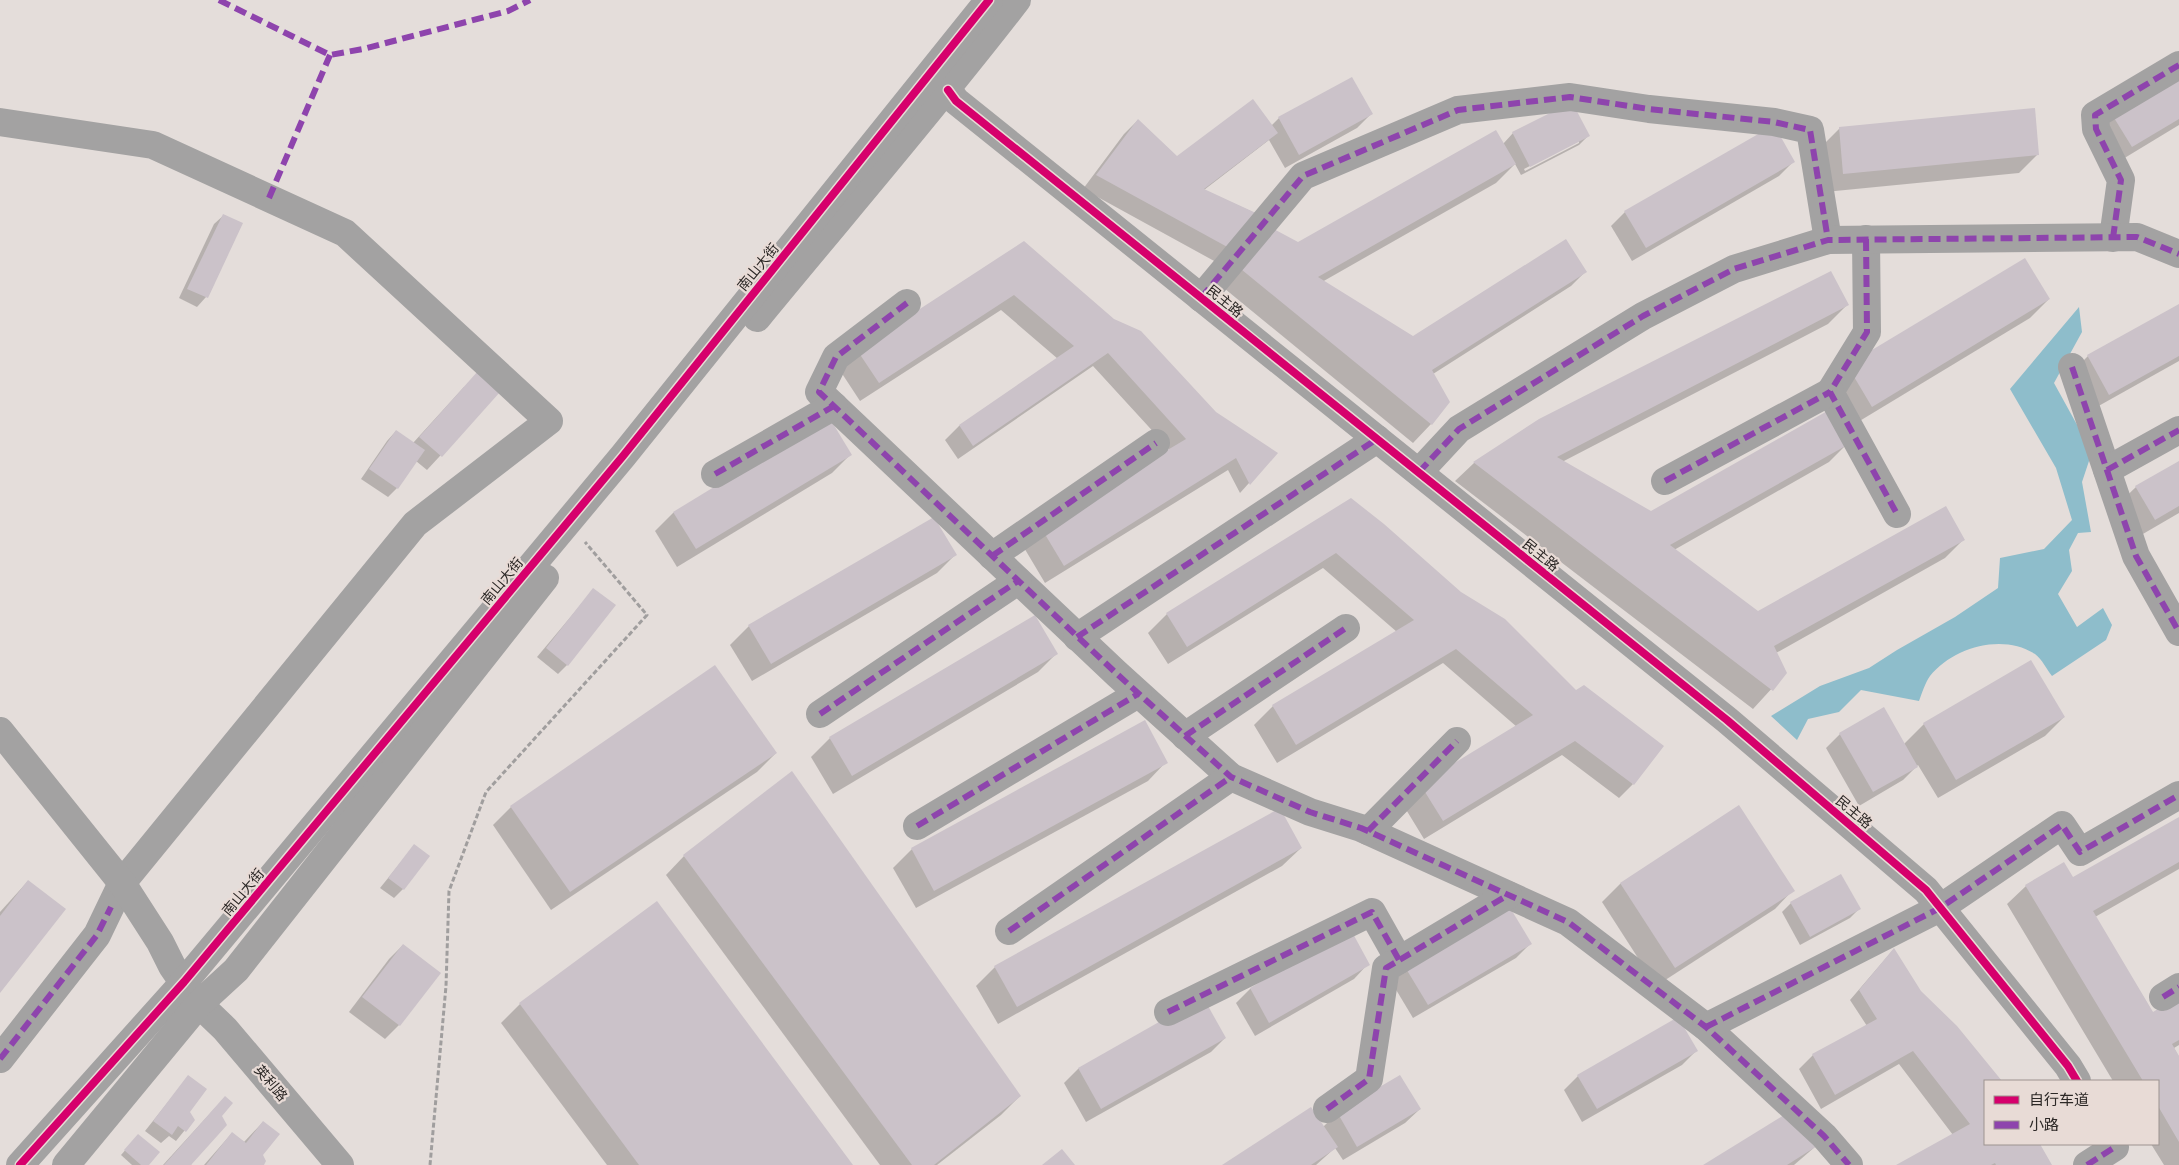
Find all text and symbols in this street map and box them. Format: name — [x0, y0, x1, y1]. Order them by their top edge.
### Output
street label: 南山大街 — [733, 240, 783, 294]
street label: 民主路 — [1203, 281, 1247, 321]
street label: 民主路 — [1519, 535, 1563, 575]
street label: 南山大街 — [477, 554, 527, 608]
street label: 民主路 — [1832, 792, 1876, 832]
street label: 南山大街 — [218, 865, 268, 919]
street label: 英利路 — [251, 1061, 291, 1105]
legend — [1984, 1080, 2159, 1145]
text: 自行车道 — [2029, 1090, 2089, 1110]
text: 小路 — [2029, 1115, 2059, 1135]

